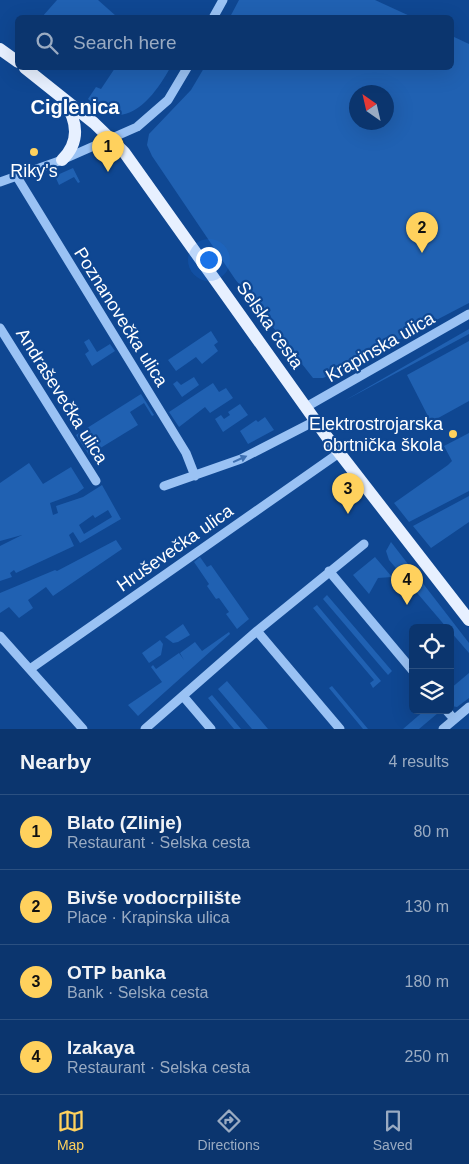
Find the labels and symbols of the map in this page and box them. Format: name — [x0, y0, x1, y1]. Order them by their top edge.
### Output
north arrow — [349, 85, 394, 130]
district label: Ciglenica — [31, 96, 120, 118]
pin: 1 — [92, 131, 124, 172]
marker: Riky's — [28, 146, 40, 158]
place label: Riky's — [10, 161, 58, 181]
pin: 2 — [406, 212, 438, 253]
street label: Poznanovečka ulica — [70, 244, 172, 391]
your location — [196, 247, 222, 273]
street label: Selska cesta — [233, 277, 308, 373]
street label: Krapinska ulica — [322, 307, 439, 386]
street label: Andraševečka ulica — [12, 325, 112, 468]
place label: Elektrostrojarska obrtnička škola — [309, 414, 444, 455]
marker: Elektrostrojarska obrtnička škola — [447, 428, 459, 440]
one-way arrow — [233, 454, 247, 462]
pin: 3 — [332, 473, 364, 514]
street label: Hruševečka ulica — [113, 500, 238, 595]
pin: 4 — [391, 564, 423, 605]

